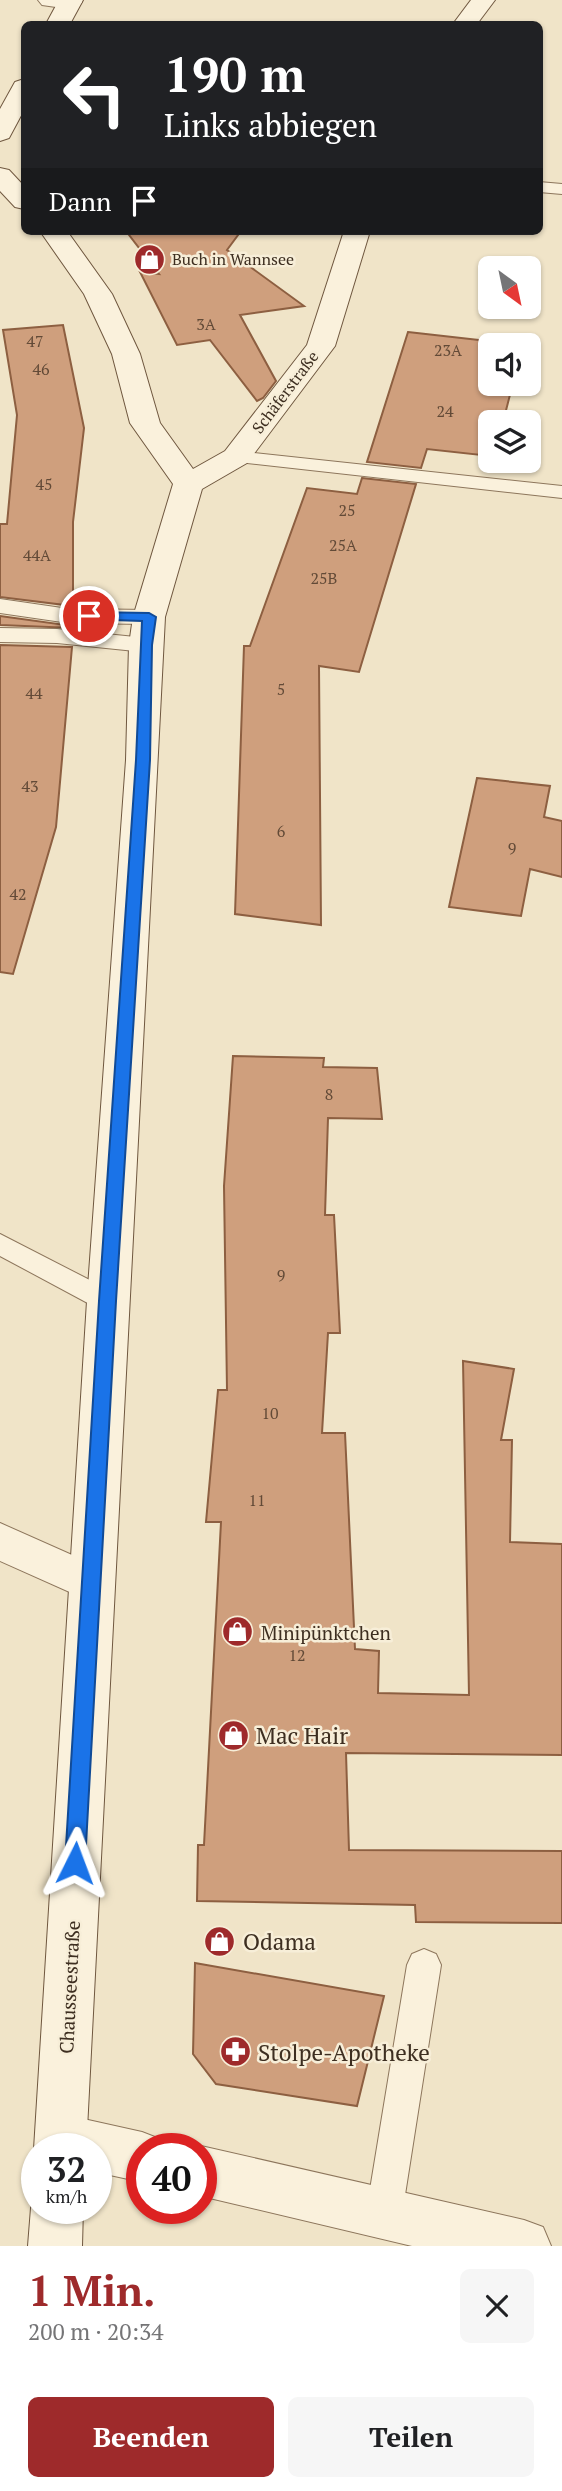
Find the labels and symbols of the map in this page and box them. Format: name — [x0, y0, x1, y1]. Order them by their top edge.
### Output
shop icon: Buch in Wannsee — [132, 242, 166, 276]
place label: Buch in Wannsee — [172, 248, 294, 270]
north arrow — [478, 256, 541, 318]
house number: 3A — [196, 313, 216, 335]
house number: 47 — [26, 330, 44, 352]
house number: 23A — [434, 339, 462, 361]
street label: Schäferstraße — [247, 346, 323, 438]
house number: 46 — [32, 358, 50, 380]
house number: 24 — [436, 400, 454, 422]
house number: 45 — [35, 473, 53, 495]
house number: 25 — [338, 499, 356, 521]
house number: 25A — [329, 534, 357, 556]
house number: 44A — [23, 544, 51, 566]
house number: 25B — [311, 567, 337, 589]
pin — [59, 586, 119, 646]
house number: 5 — [277, 678, 285, 700]
house number: 44 — [25, 682, 43, 704]
house number: 43 — [21, 775, 39, 797]
house number: 6 — [277, 820, 286, 842]
house number: 9 — [508, 837, 516, 859]
house number: 42 — [9, 883, 27, 905]
house number: 8 — [325, 1083, 333, 1105]
house number: 9 — [277, 1264, 285, 1286]
house number: 10 — [261, 1402, 279, 1424]
house number: 11 — [248, 1489, 266, 1511]
shop icon: Minipünktchen — [221, 1615, 255, 1649]
place label: Minipünktchen — [261, 1620, 391, 1645]
house number: 12 — [288, 1644, 306, 1666]
shop icon: Mac Hair — [216, 1718, 250, 1752]
place label: Mac Hair — [256, 1720, 348, 1751]
position arrow — [38, 1826, 112, 1900]
street label: Chausseestraße — [53, 1920, 85, 2054]
shop icon: Odama — [203, 1924, 237, 1958]
place label: Odama — [243, 1926, 316, 1957]
pharmacy icon: Stolpe-Apotheke — [218, 2035, 252, 2069]
place label: Stolpe-Apotheke — [258, 2037, 430, 2068]
speed limit sign: 40 — [126, 2133, 217, 2224]

